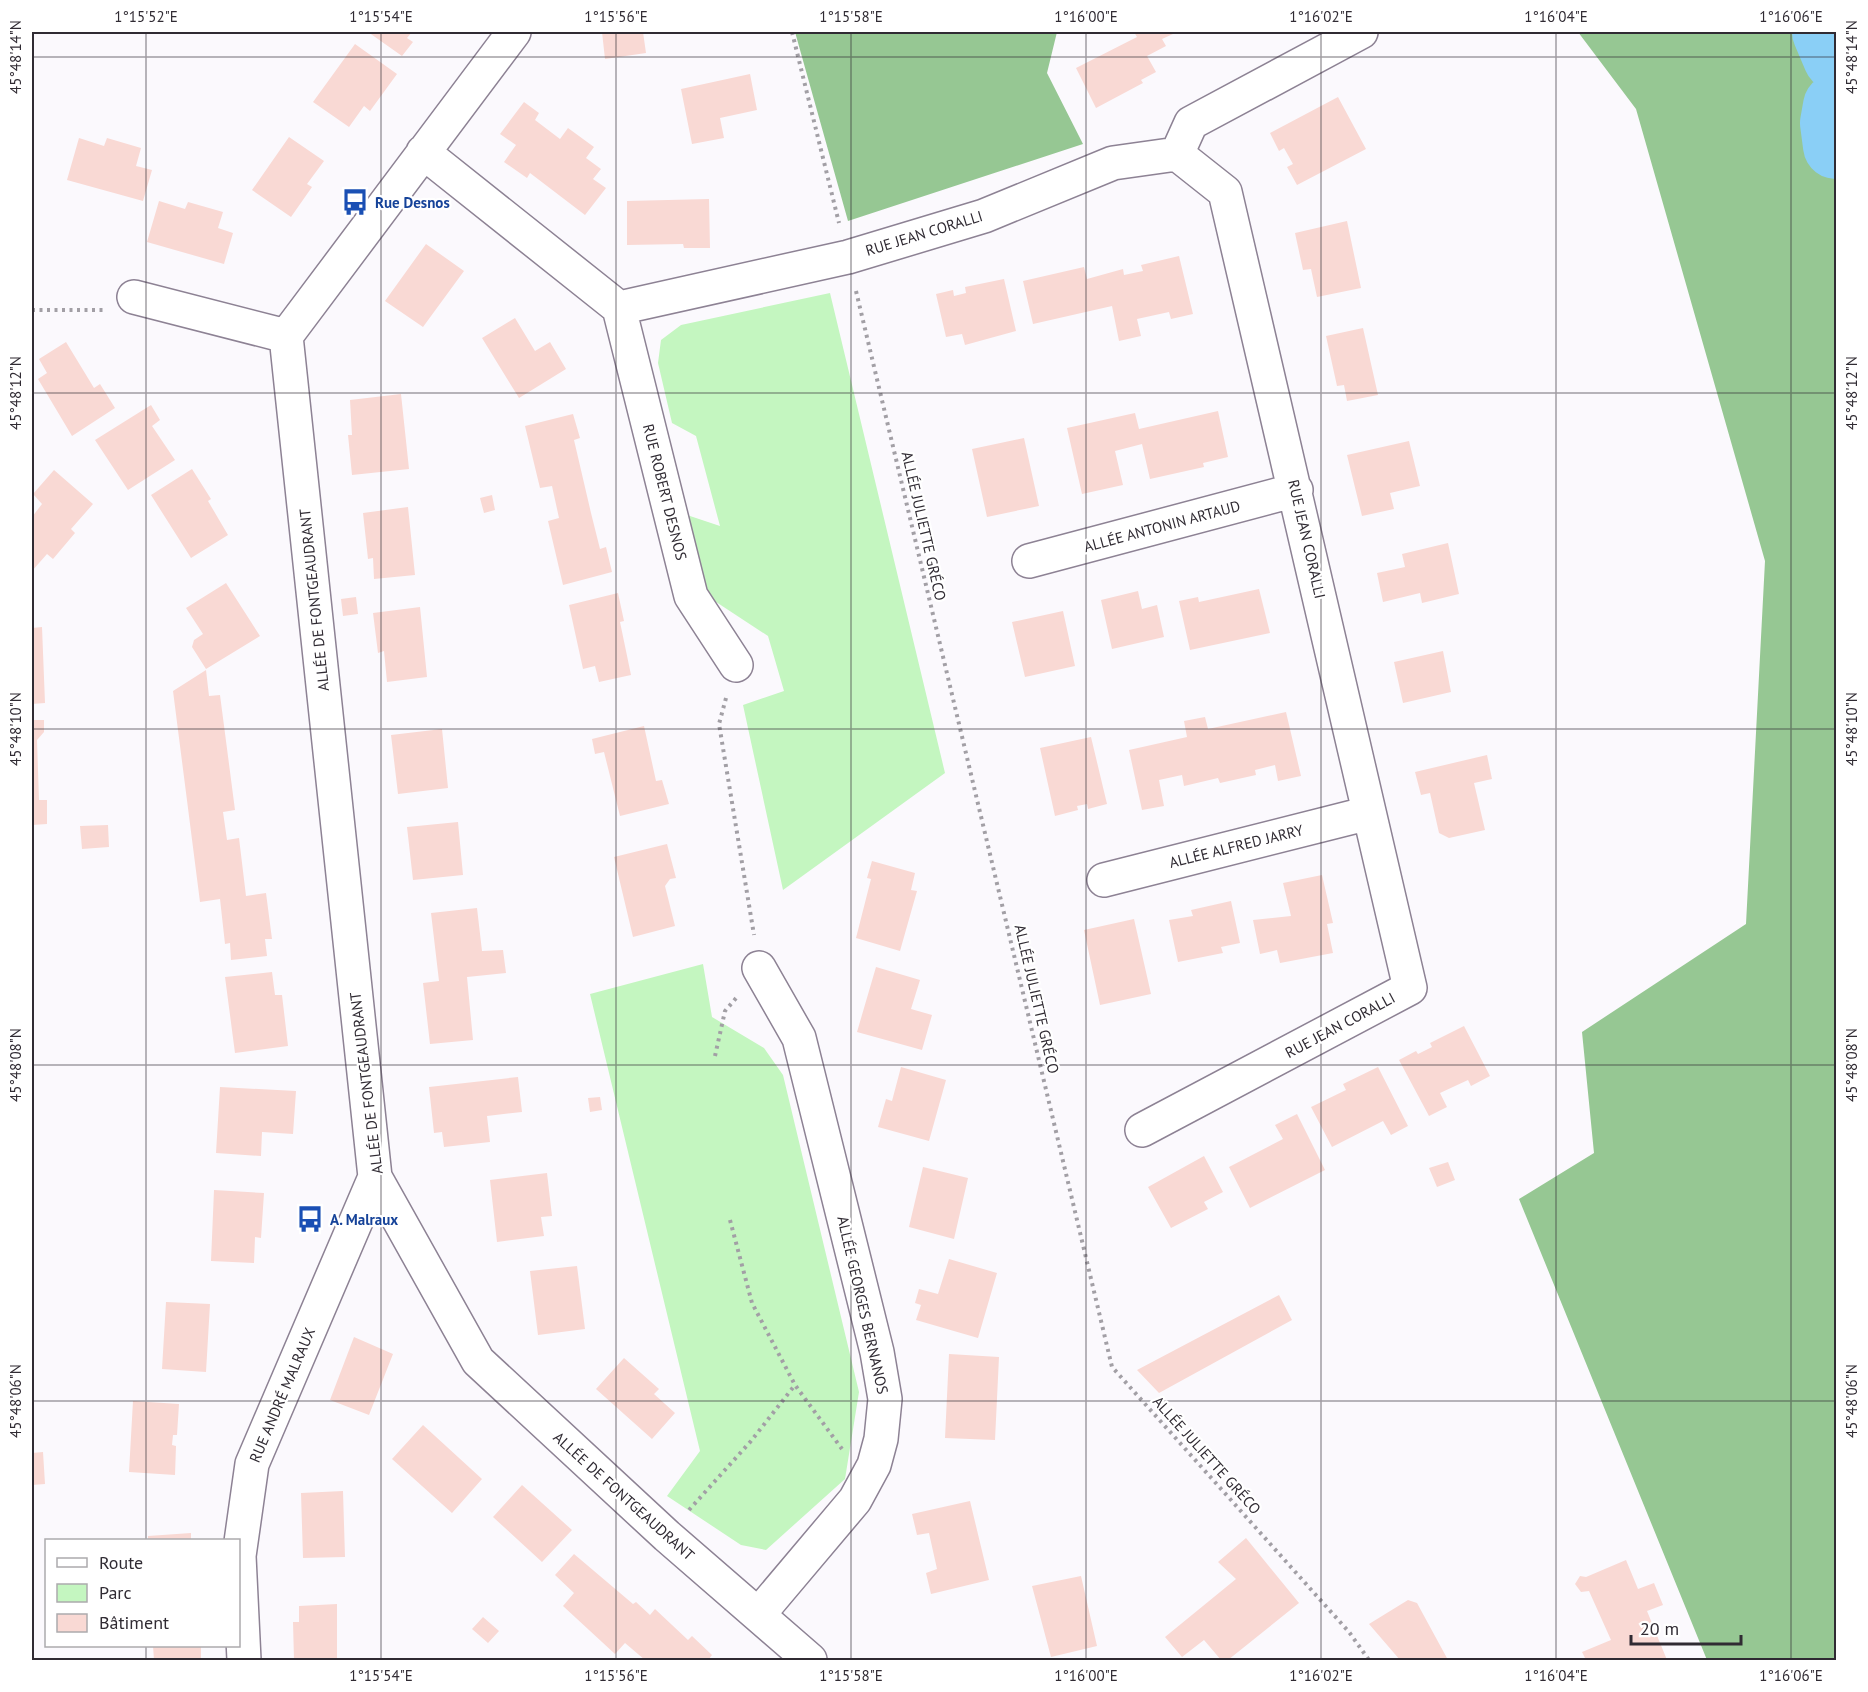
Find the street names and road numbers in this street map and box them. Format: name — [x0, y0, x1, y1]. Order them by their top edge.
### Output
street label: RUE JEAN CORALLI — [863, 206, 985, 260]
street label: RUE ROBERT DESNOS — [639, 422, 691, 562]
street label: ALLÉE JULIETTE GRÉCO — [898, 450, 950, 602]
street label: RUE JEAN CORALLI — [1284, 478, 1330, 600]
street label: ALLÉE ANTONIN ARTAUD — [1082, 496, 1242, 556]
street label: ALLÉE DE FONTGEAUDRANT — [295, 507, 333, 692]
street label: ALLÉE ALFRED JARRY — [1167, 820, 1306, 872]
street label: ALLÉE JULIETTE GRÉCO — [1011, 923, 1063, 1075]
street label: RUE JEAN CORALLI — [1282, 988, 1398, 1062]
street label: ALLÉE DE FONTGEAUDRANT — [345, 990, 387, 1175]
street label: ALLÉE GEORGES BERNANOS — [833, 1214, 893, 1396]
street label: RUE ANDRÉ MALRAUX — [245, 1325, 319, 1465]
street label: ALLÉE JULIETTE GRÉCO — [1149, 1392, 1265, 1518]
street label: ALLÉE DE FONTGEAUDRANT — [550, 1428, 699, 1565]

